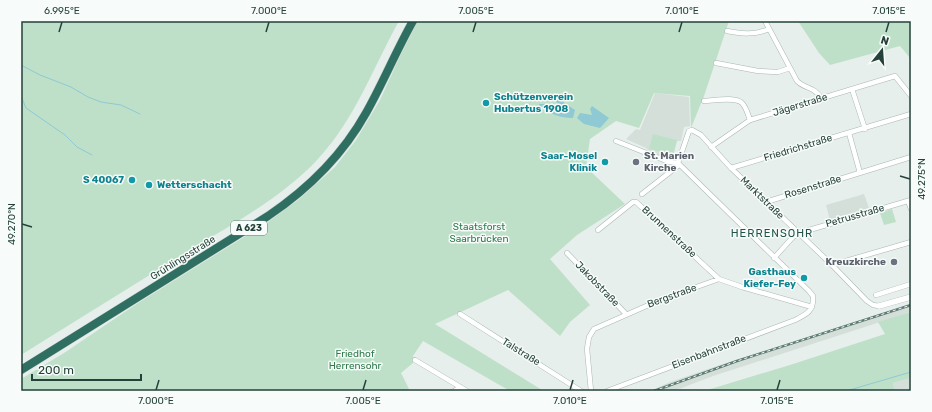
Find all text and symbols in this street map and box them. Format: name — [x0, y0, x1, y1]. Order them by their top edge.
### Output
text: 6.995°E — [44, 5, 80, 17]
text: 7.000°E — [251, 5, 287, 17]
text: 7.005°E — [458, 5, 494, 17]
text: 7.010°E — [665, 5, 699, 17]
text: 7.015°E — [872, 5, 906, 17]
north arrow — [862, 30, 902, 70]
text: N — [879, 34, 891, 48]
place label: Schützenverein Hubertus 1908 — [494, 91, 573, 115]
street label: Jägerstraße — [771, 91, 829, 119]
marker: Schützenverein Hubertus 1908 — [481, 98, 491, 108]
street label: Friedrichstraße — [762, 132, 834, 164]
place label: Saar-Mosel Klinik — [541, 150, 597, 174]
place label: St. Marien Kirche — [644, 150, 694, 174]
marker: Saar-Mosel Klinik — [600, 157, 610, 167]
marker: St. Marien Kirche — [631, 157, 641, 167]
text: 49.275°N — [916, 158, 928, 200]
street label: Rosenstraße — [783, 173, 843, 201]
place label: S 40067 — [83, 174, 124, 186]
street label: Marktstraße — [738, 174, 787, 222]
marker: S 40067 — [127, 175, 137, 185]
place label: Wetterschacht — [157, 179, 232, 191]
marker: Wetterschacht — [144, 180, 154, 190]
street label: Petrusstraße — [824, 202, 886, 230]
text: 49.270°N — [6, 203, 18, 245]
street label: Brunnenstraße — [639, 204, 699, 261]
road number: A 623 — [231, 221, 267, 235]
park label: Staatsforst Saarbrücken — [450, 221, 508, 245]
district label: HERRENSOHR — [731, 227, 813, 240]
street label: Grühlingsstraße — [148, 233, 218, 283]
place label: Kreuzkirche — [825, 256, 886, 268]
marker: Kreuzkirche — [889, 257, 899, 267]
street label: Jakobstraße — [572, 259, 622, 309]
place label: Gasthaus Kiefer-Fey — [743, 266, 796, 290]
marker: Gasthaus Kiefer-Fey — [799, 273, 809, 283]
street label: Bergstraße — [646, 281, 699, 310]
street label: Eisenbahnstraße — [670, 332, 748, 372]
street label: Talstraße — [500, 336, 543, 369]
park label: Friedhof Herrensohr — [329, 348, 382, 372]
scale bar — [32, 356, 141, 382]
text: 200 m — [38, 363, 74, 377]
text: 7.000°E — [138, 395, 174, 407]
text: 7.005°E — [345, 395, 381, 407]
text: 7.010°E — [553, 395, 587, 407]
text: 7.015°E — [760, 395, 794, 407]

